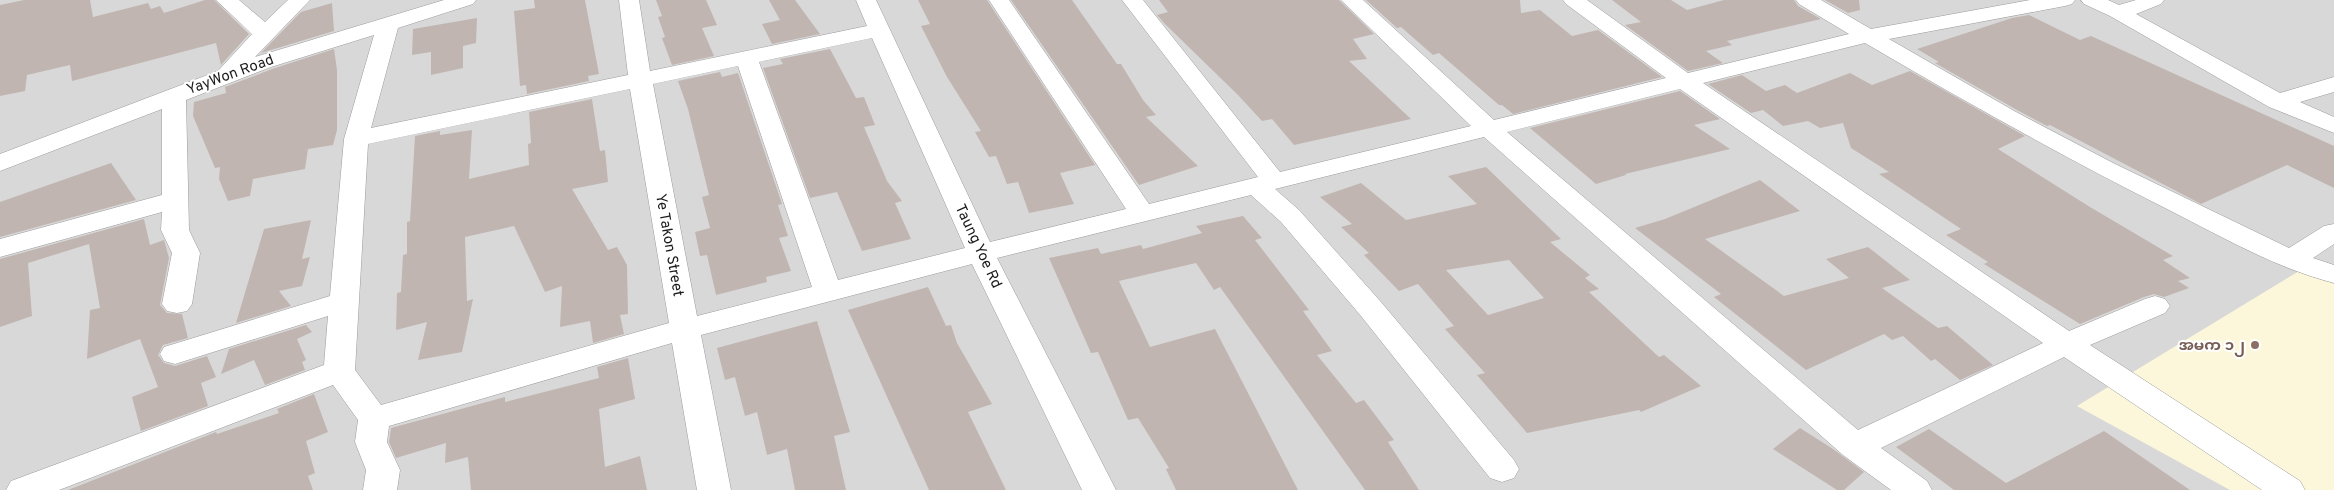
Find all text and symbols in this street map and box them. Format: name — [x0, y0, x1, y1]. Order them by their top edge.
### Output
street label: YayWon Road — [184, 51, 277, 100]
street label: Ye Takon Street — [650, 192, 687, 298]
street label: Taung Yoe Rd — [950, 202, 1005, 292]
place label: အမက ၁၂ — [2179, 337, 2245, 357]
marker: အမက ၁၂ — [2249, 339, 2261, 351]

